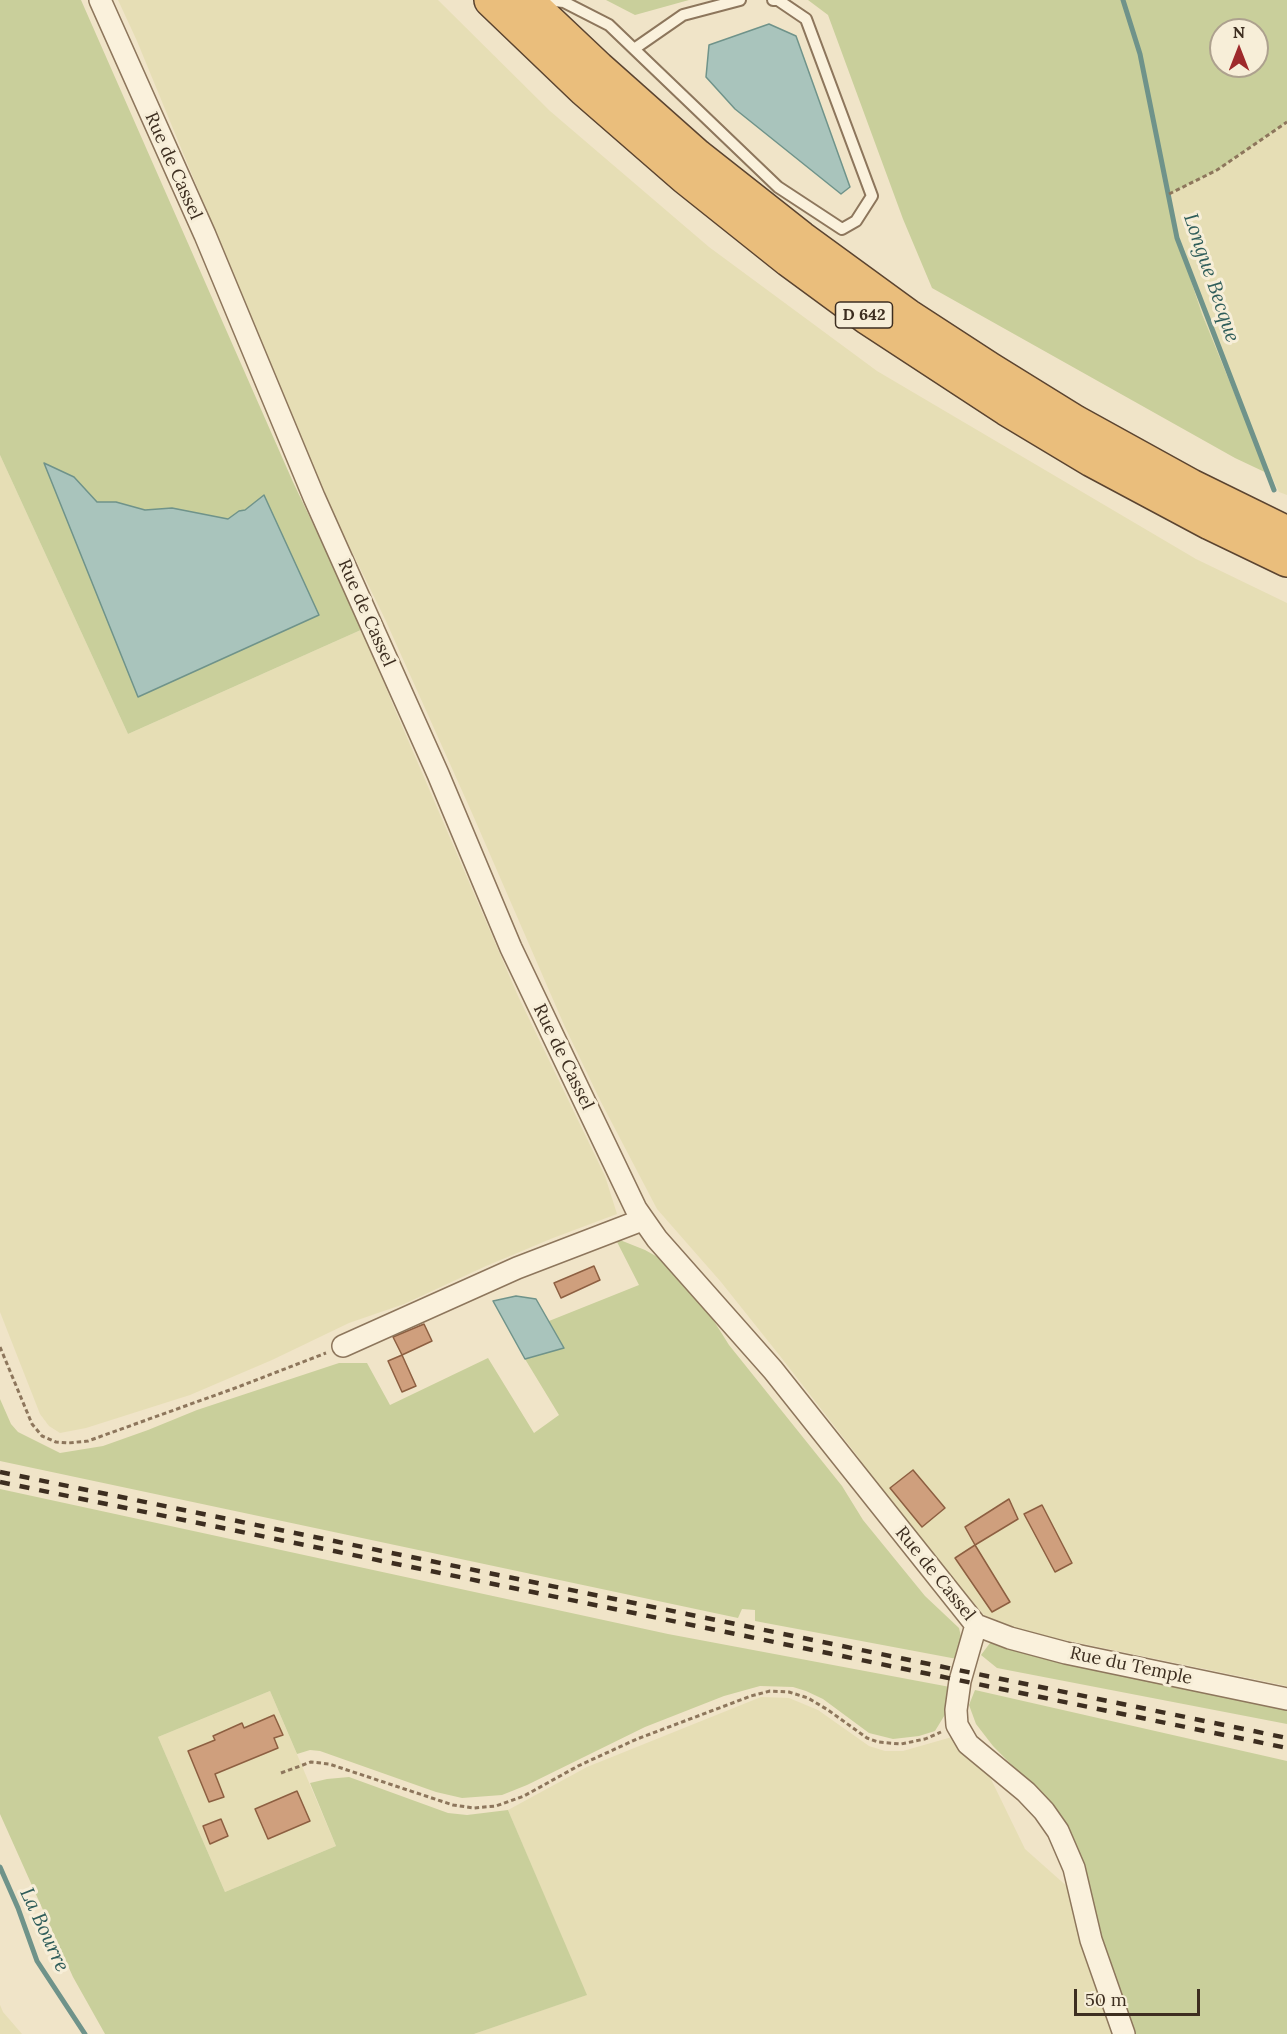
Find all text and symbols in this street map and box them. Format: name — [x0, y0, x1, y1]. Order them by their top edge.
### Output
north arrow — [1209, 18, 1269, 78]
text: N — [1233, 22, 1245, 42]
street label: Rue de Cassel — [140, 109, 206, 223]
water label: Longue Becque — [1178, 211, 1244, 345]
road number: D 642 — [836, 302, 892, 328]
street label: Rue de Cassel — [333, 556, 399, 670]
street label: Rue de Cassel — [528, 1001, 598, 1113]
street label: Rue de Cassel — [890, 1523, 980, 1625]
street label: Rue du Temple — [1068, 1642, 1194, 1690]
water label: La Bourre — [14, 1884, 74, 1976]
scale bar — [1077, 1977, 1203, 2015]
text: 50 m — [1085, 1988, 1127, 2011]

